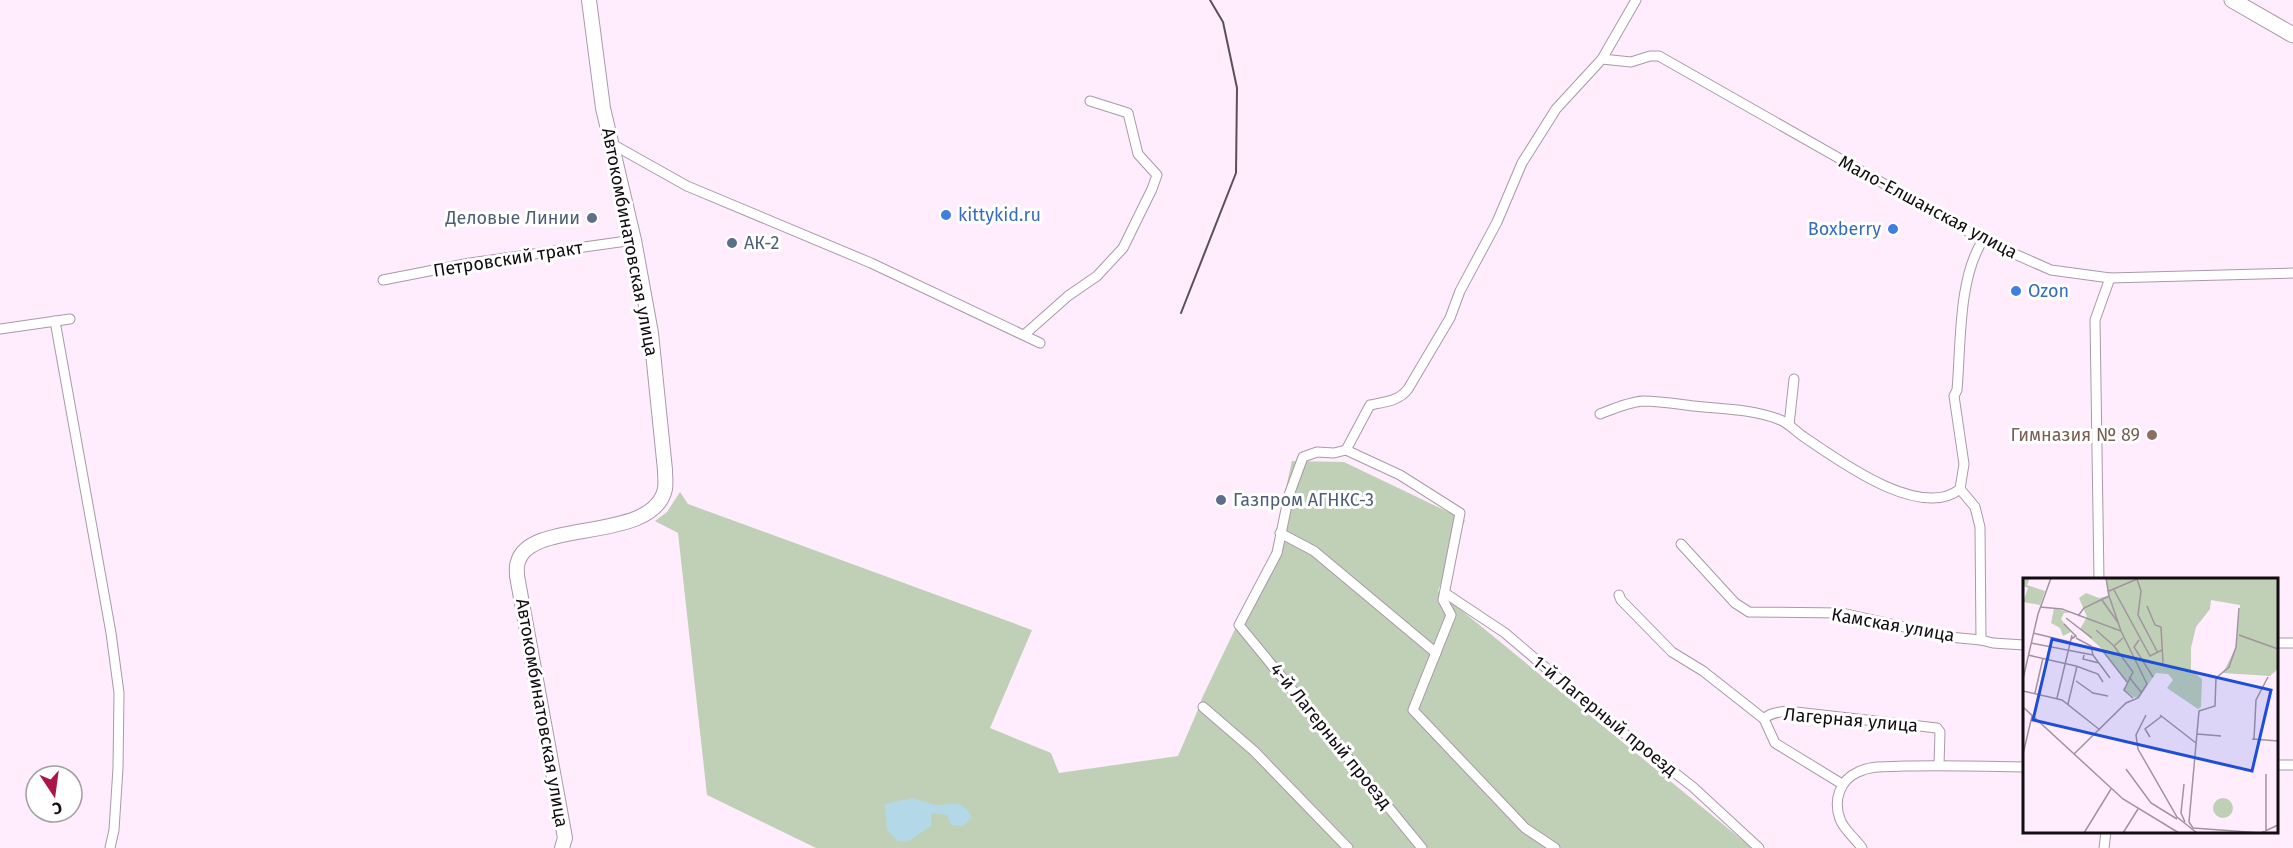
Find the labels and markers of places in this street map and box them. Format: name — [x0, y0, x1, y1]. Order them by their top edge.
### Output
place label: kittykid.ru — [958, 204, 1041, 226]
place label: Деловые Линии — [445, 207, 580, 229]
marker: kittykid.ru — [939, 208, 953, 222]
marker: Деловые Линии — [585, 211, 599, 225]
place label: Boxberry — [1808, 218, 1881, 240]
marker: Boxberry — [1886, 222, 1900, 236]
place label: АК-2 — [744, 232, 779, 254]
marker: АК-2 — [725, 236, 739, 250]
place label: Ozon — [2028, 280, 2069, 302]
marker: Ozon — [2009, 284, 2023, 298]
place label: Гимназия № 89 — [2010, 424, 2140, 446]
marker: Гимназия № 89 — [2145, 428, 2159, 442]
place label: Газпром АГНКС-3 — [1233, 489, 1374, 511]
marker: Газпром АГНКС-3 — [1214, 493, 1228, 507]

